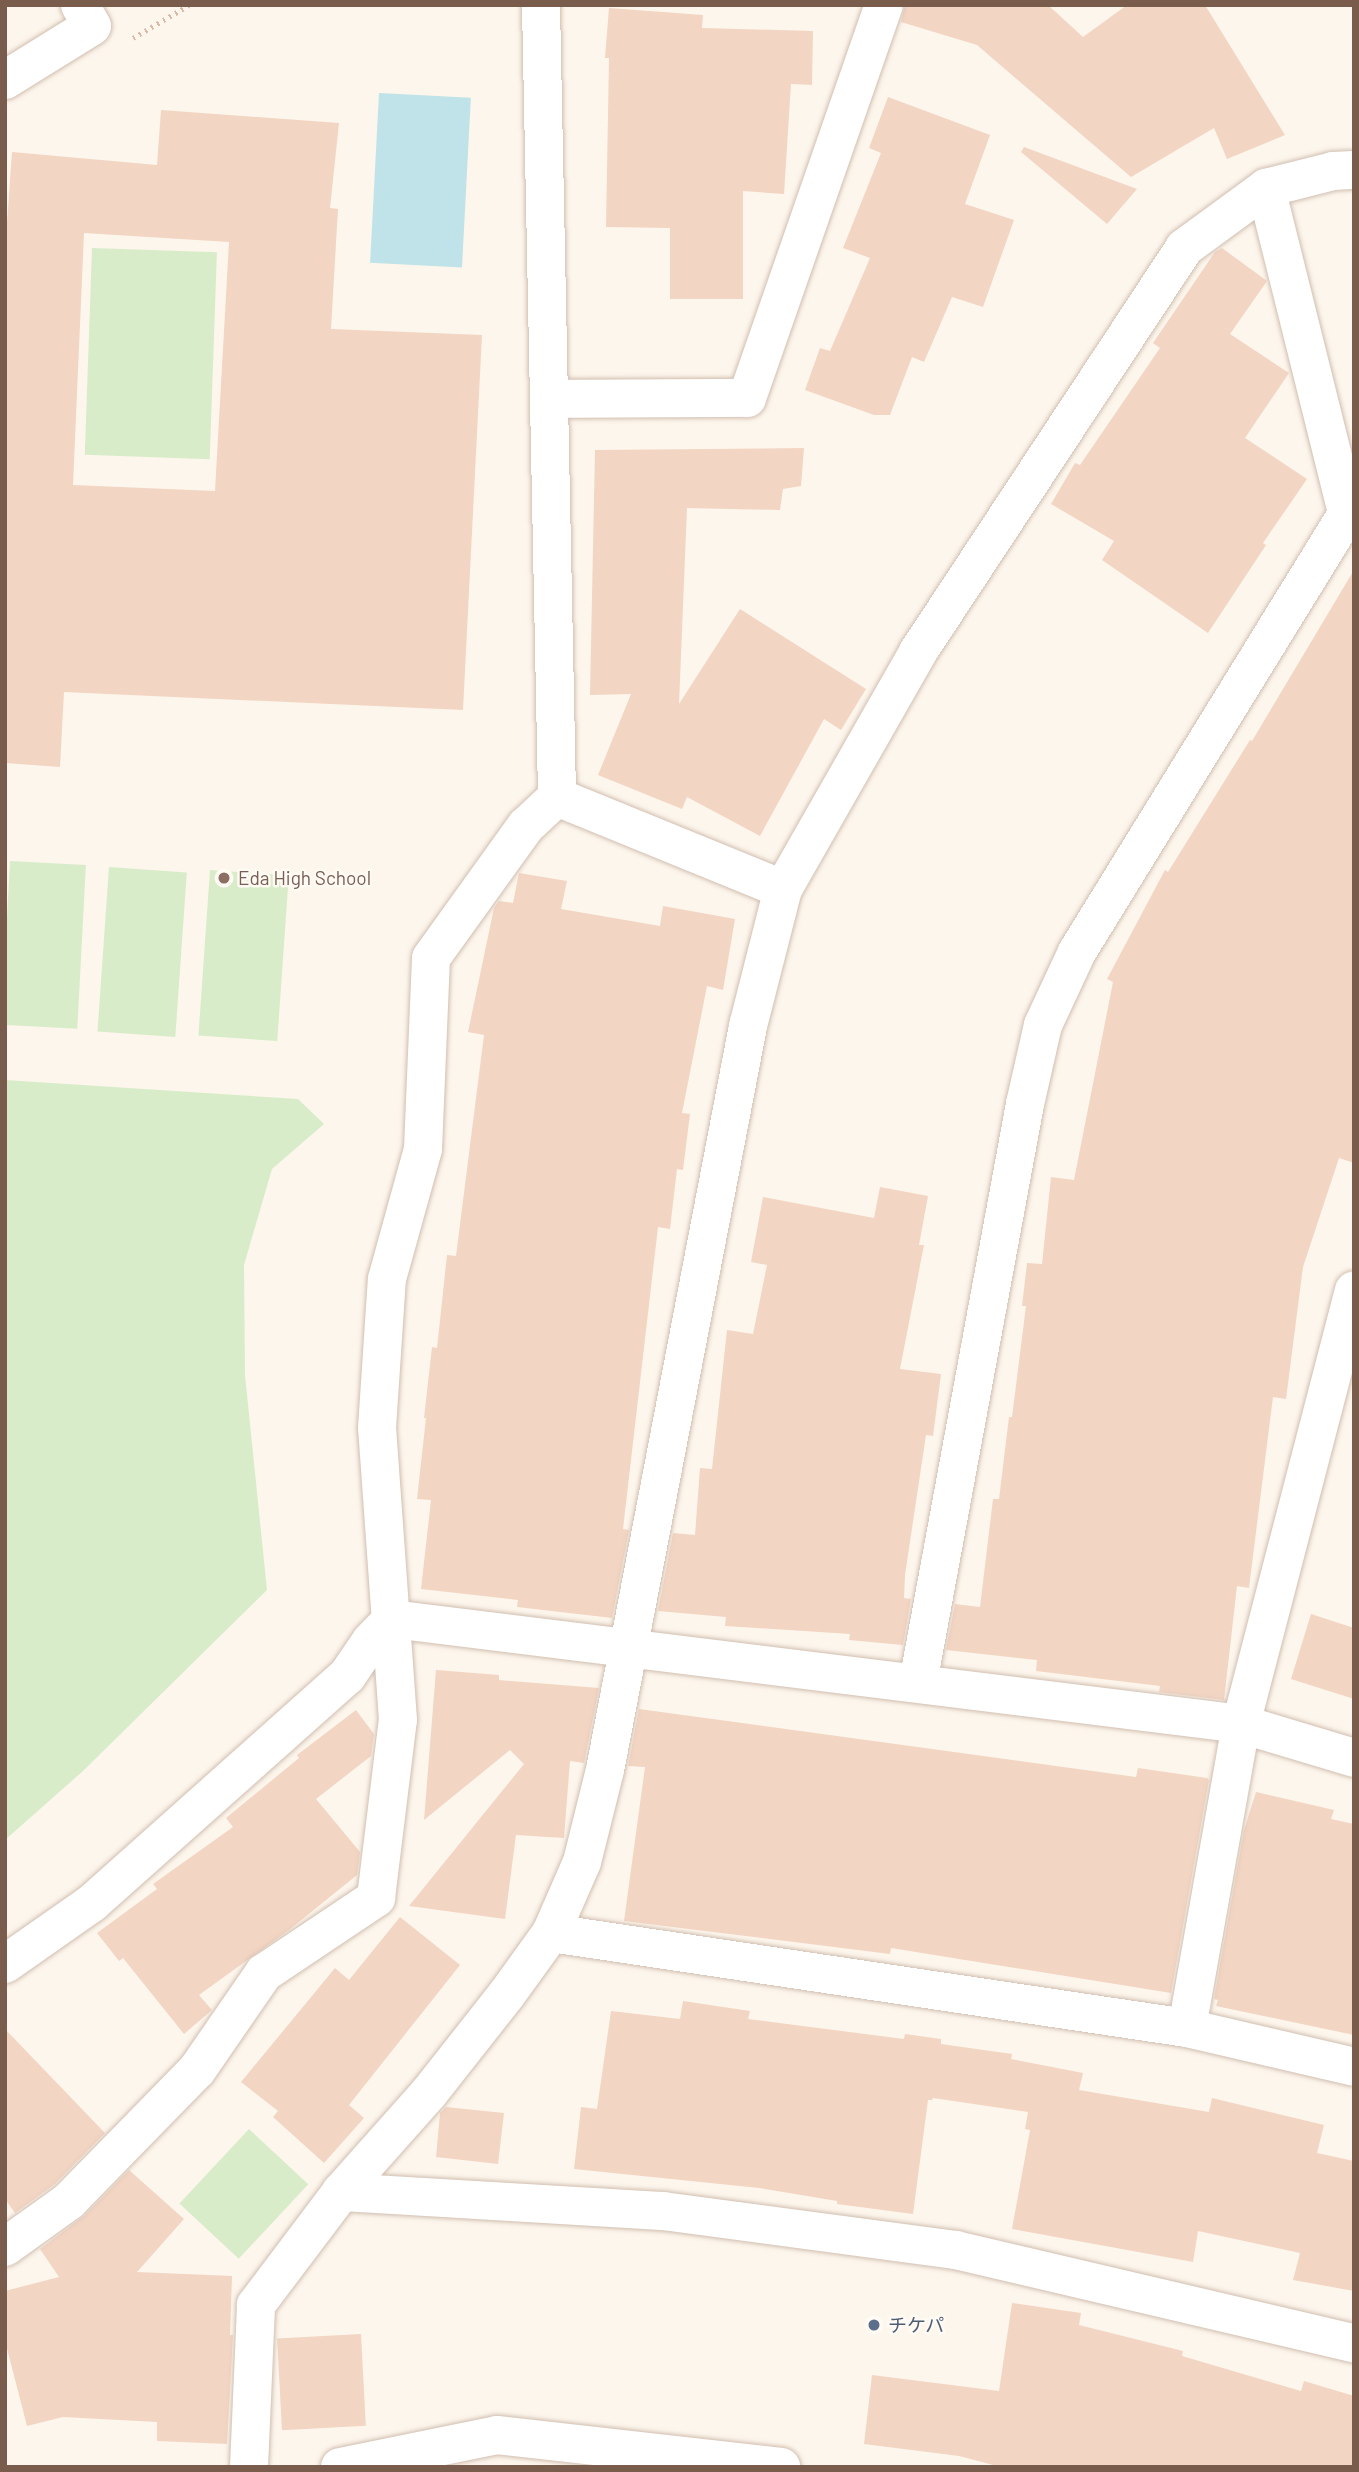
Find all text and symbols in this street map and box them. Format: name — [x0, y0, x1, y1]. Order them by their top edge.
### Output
place label: Eda High School — [238, 867, 371, 889]
marker: Eda High School — [216, 870, 232, 886]
place label: チケパ — [888, 2314, 945, 2336]
marker: チケパ — [866, 2317, 882, 2333]

